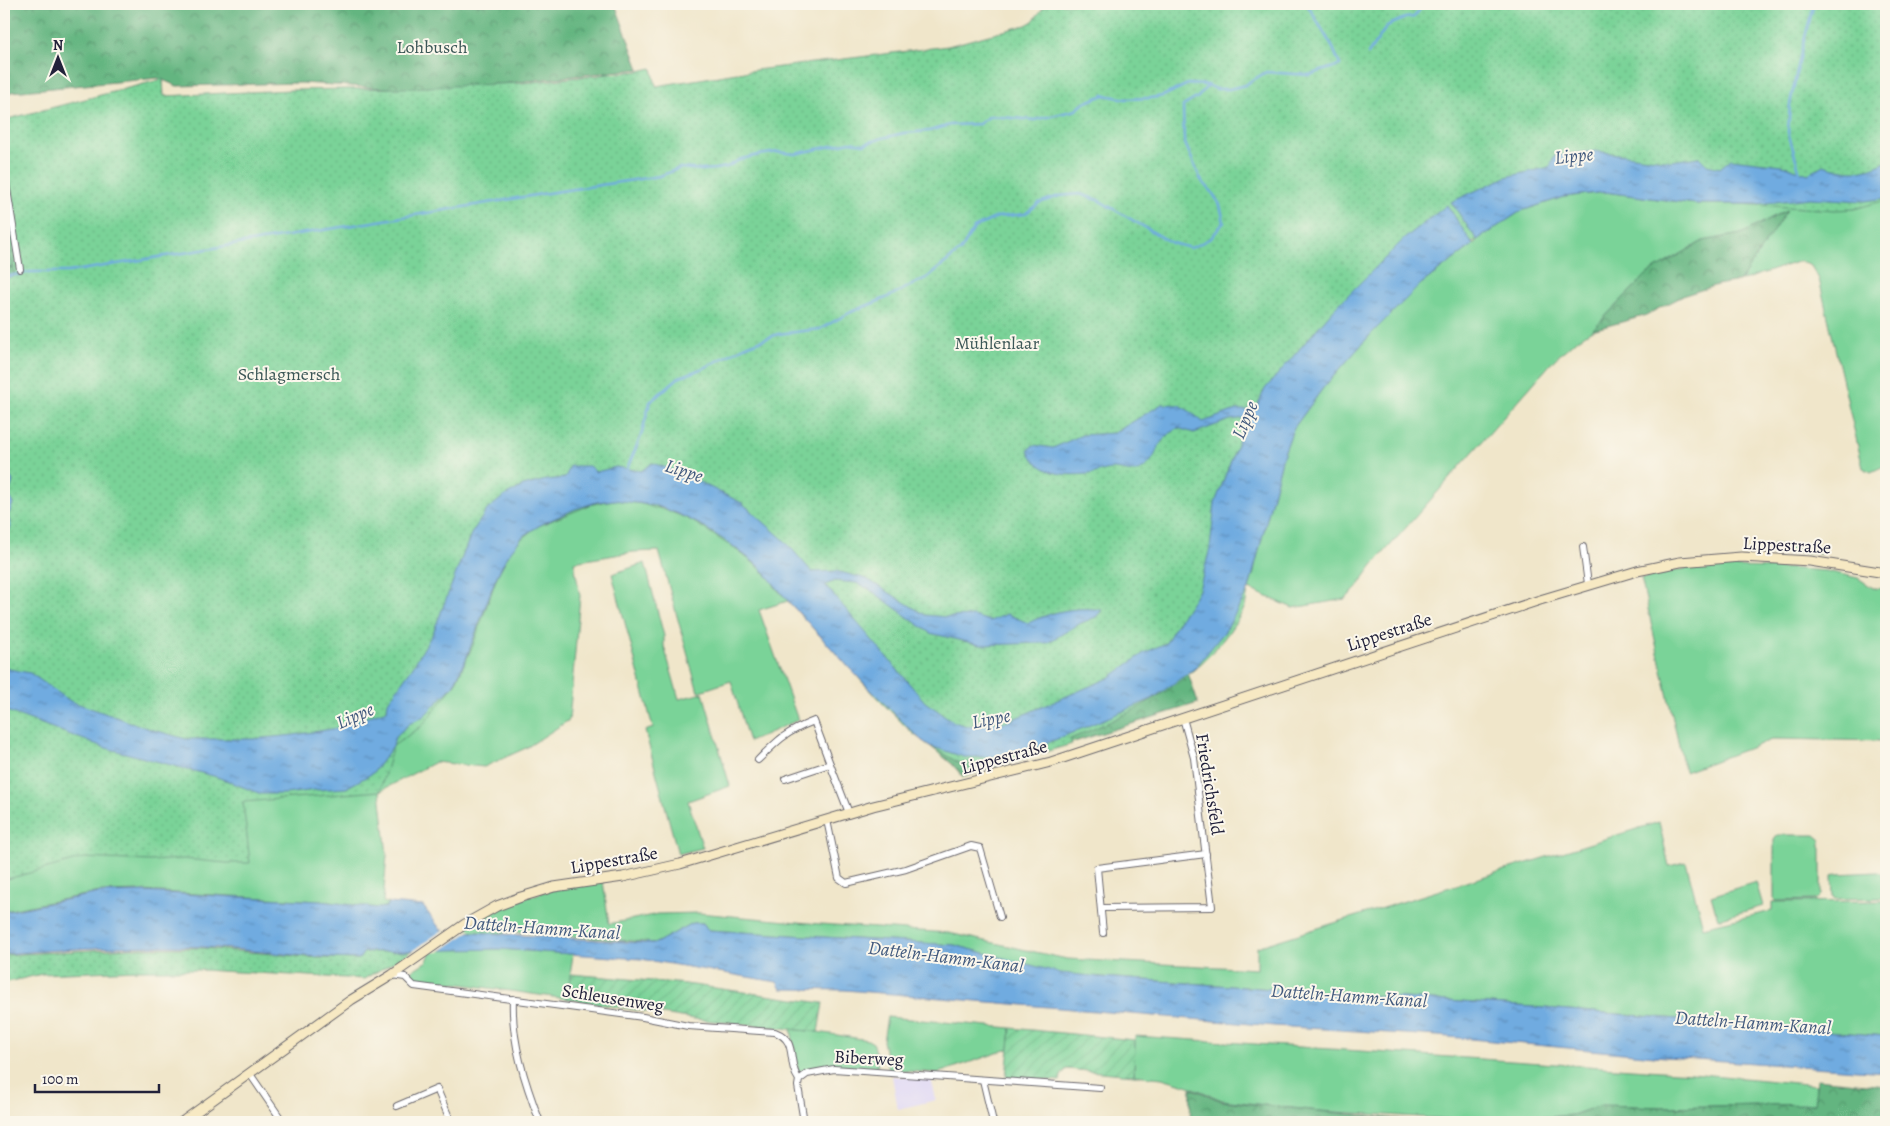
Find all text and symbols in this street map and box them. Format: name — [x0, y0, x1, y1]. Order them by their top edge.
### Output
north arrow — [32, 32, 82, 82]
park label: Lohbusch — [396, 35, 468, 59]
text: N — [53, 36, 63, 55]
water label: Lippe — [1553, 141, 1595, 171]
park label: Mühlenlaar — [955, 331, 1039, 355]
park label: Schlagmersch — [238, 362, 341, 386]
water label: Lippe — [1225, 397, 1265, 443]
water label: Lippe — [662, 453, 707, 489]
street label: Lippestraße — [1742, 531, 1832, 559]
street label: Lippestraße — [1343, 607, 1435, 657]
water label: Lippe — [332, 696, 378, 736]
water label: Lippe — [970, 703, 1013, 735]
street label: Friedrichsfeld — [1190, 731, 1230, 837]
street label: Lippestraße — [958, 734, 1050, 780]
street label: Lippestraße — [568, 841, 660, 879]
water label: Datteln-Hamm-Kanal — [463, 910, 621, 946]
water label: Datteln-Hamm-Kanal — [867, 935, 1026, 979]
street label: Schleusenweg — [560, 978, 666, 1018]
water label: Datteln-Hamm-Kanal — [1270, 978, 1428, 1014]
water label: Datteln-Hamm-Kanal — [1674, 1005, 1832, 1041]
street label: Biberweg — [834, 1044, 904, 1072]
scale bar — [35, 1061, 159, 1093]
text: 100 m — [42, 1069, 79, 1089]

